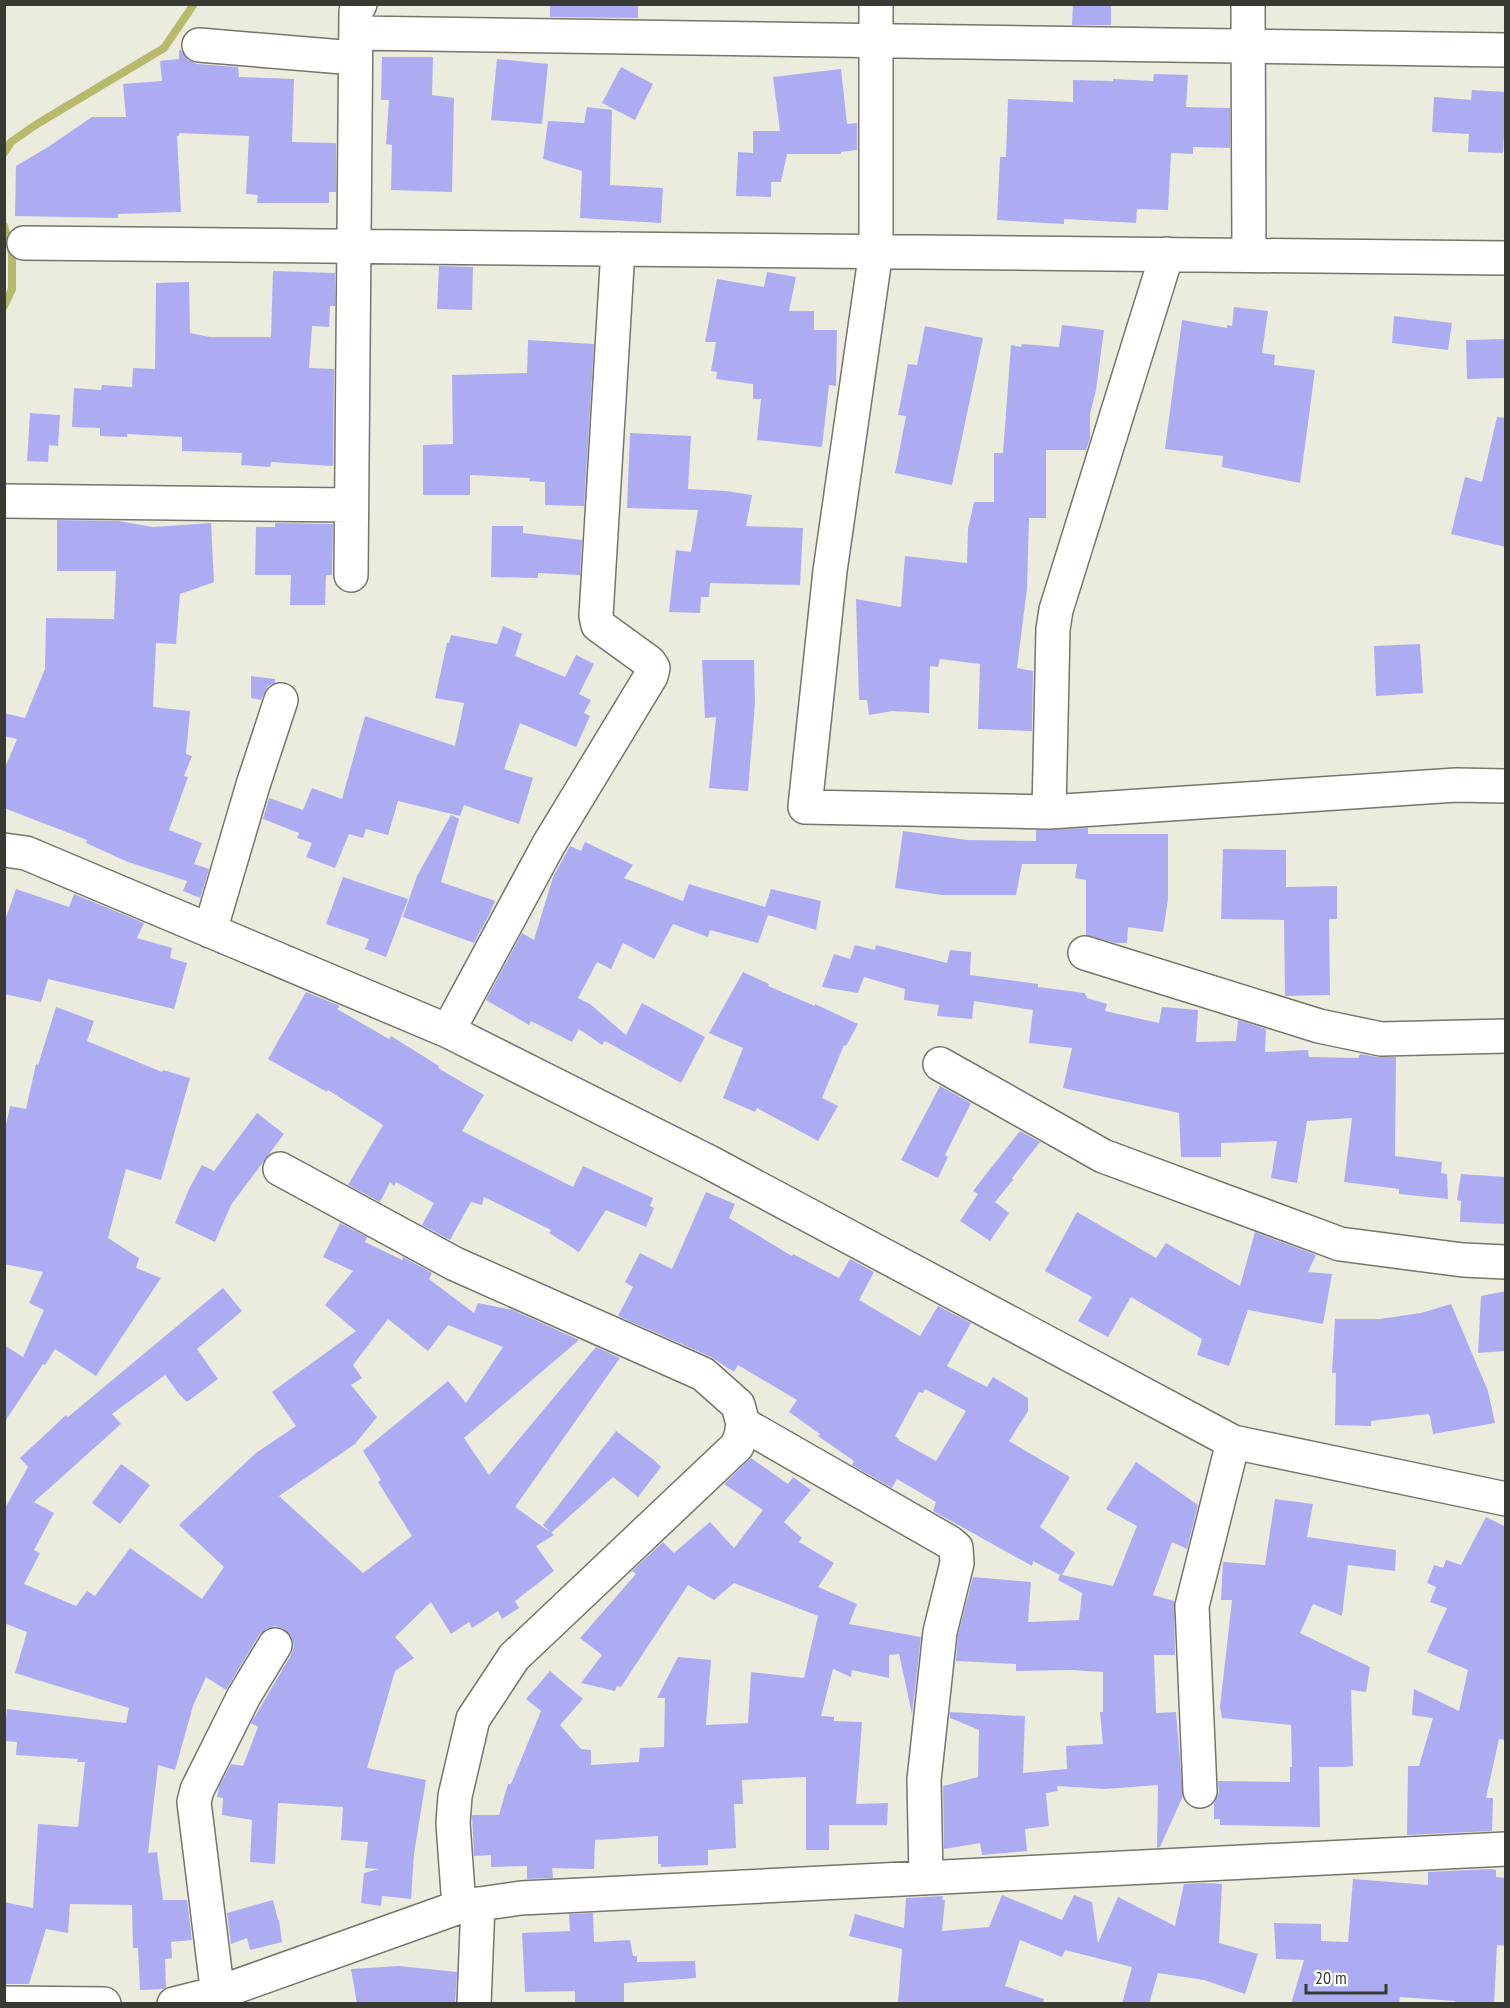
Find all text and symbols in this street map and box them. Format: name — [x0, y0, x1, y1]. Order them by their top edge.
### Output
scale bar — [1306, 1957, 1386, 1995]
text: 20 m — [1315, 1966, 1347, 1989]

